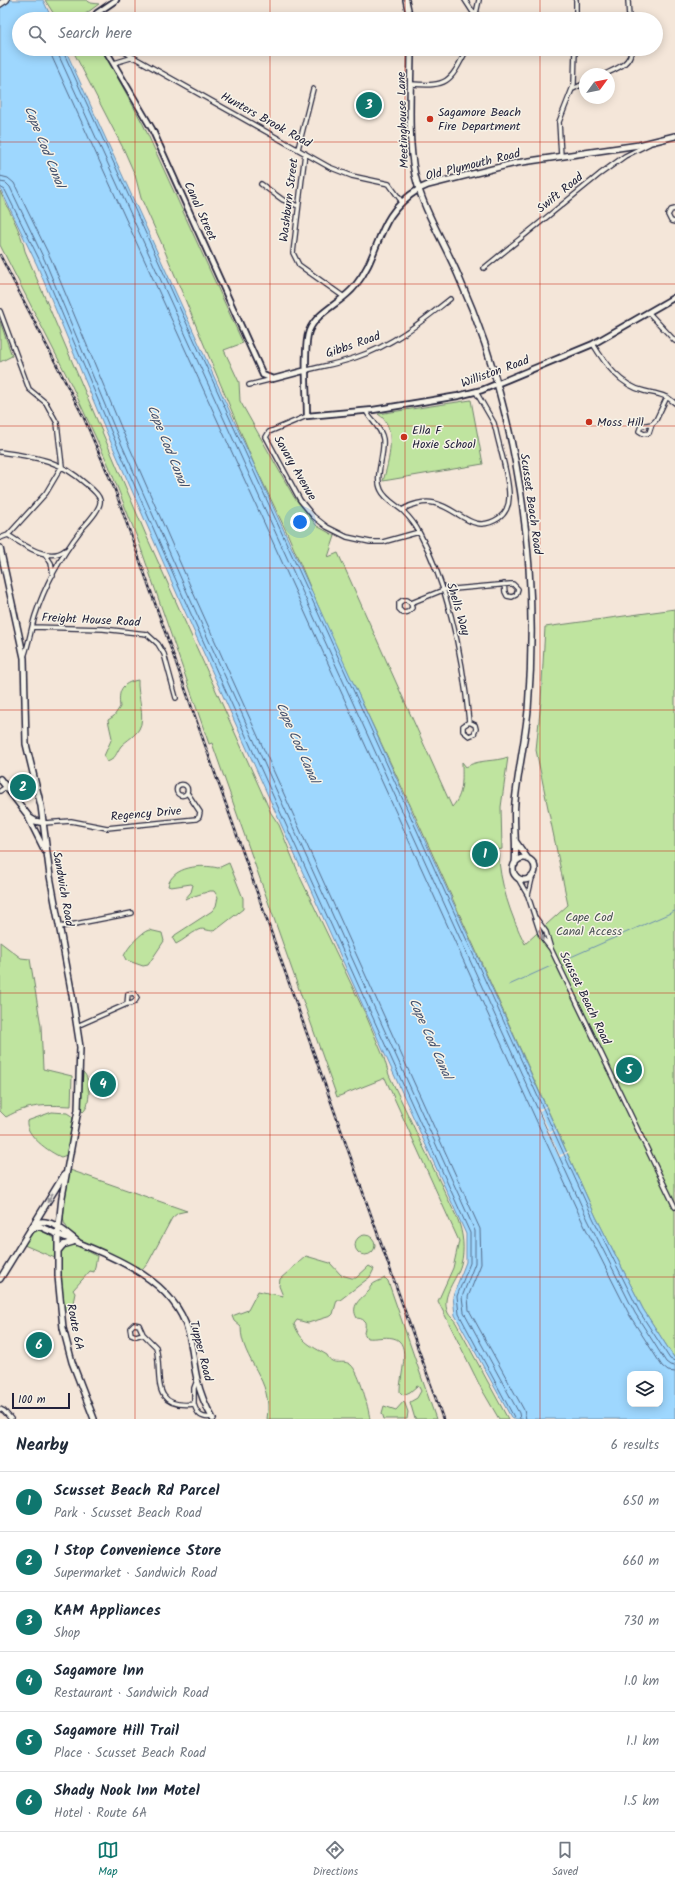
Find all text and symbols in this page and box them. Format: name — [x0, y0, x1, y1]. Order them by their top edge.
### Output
search box — [12, 12, 663, 56]
text: Search here — [58, 22, 132, 46]
icon: search — [26, 23, 48, 45]
north arrow — [579, 68, 615, 104]
street label: Meetinghouse Lane — [392, 71, 414, 169]
street label: Hunters Brook Road — [217, 87, 316, 153]
pin: 3 — [356, 90, 382, 120]
water label: Cape Cod Canal — [18, 103, 71, 194]
place label: Sagamore Beach Fire Department — [438, 103, 521, 136]
marker: Sagamore Beach Fire Department — [425, 114, 435, 124]
street label: Old Plymouth Road — [424, 144, 523, 186]
street label: Washburn Street — [274, 157, 304, 243]
street label: Swift Road — [533, 168, 588, 218]
street label: Canal Street — [179, 178, 222, 244]
street label: Gibbs Road — [323, 326, 384, 363]
street label: Williston Road — [458, 351, 533, 393]
water label: Cape Cod Canal — [141, 402, 194, 493]
place label: Moss Hill — [597, 413, 644, 432]
marker: Moss Hill — [584, 417, 594, 427]
place label: Ella F Hoxie School — [412, 421, 476, 454]
street label: Savary Avenue — [269, 432, 322, 505]
marker: Ella F Hoxie School — [399, 432, 409, 442]
street label: Scusset Beach Road — [515, 452, 548, 557]
your location — [290, 512, 310, 532]
street label: Shells Way — [441, 580, 475, 638]
street label: Freight House Road — [41, 608, 142, 632]
water label: Cape Cod Canal — [270, 699, 325, 789]
pin: 2 — [10, 772, 36, 802]
street label: Regency Drive — [110, 801, 183, 827]
pin: 1 — [472, 839, 498, 869]
street label: Sandwich Road — [47, 850, 79, 929]
park label: Cape Cod Canal Access — [556, 908, 622, 941]
one-way arrow — [538, 929, 544, 941]
street label: Scusset Beach Road — [554, 948, 616, 1049]
water label: Cape Cod Canal — [403, 995, 458, 1085]
pin: 5 — [616, 1055, 642, 1085]
pin: 4 — [90, 1069, 116, 1099]
one-way arrow — [47, 1192, 54, 1204]
street label: Route 6A — [61, 1302, 89, 1352]
street label: Tupper Road — [184, 1319, 218, 1384]
pin: 6 — [26, 1330, 52, 1360]
map controls — [627, 1371, 663, 1407]
button: layers — [627, 1371, 663, 1407]
scale bar — [12, 1391, 70, 1410]
text: 100 m — [18, 1391, 46, 1409]
text: Nearby — [16, 1432, 68, 1459]
text: 6 results — [611, 1435, 659, 1456]
text: Scusset Beach Rd Parcel — [54, 1479, 220, 1503]
text: 1 — [27, 1491, 31, 1512]
text: 650 m — [623, 1491, 659, 1512]
text: Park · Scusset Beach Road — [54, 1503, 201, 1524]
text: 1 Stop Convenience Store — [54, 1539, 221, 1563]
text: 2 — [25, 1551, 33, 1572]
text: 660 m — [622, 1551, 659, 1572]
text: Supermarket · Sandwich Road — [54, 1563, 217, 1584]
text: KAM Appliances — [54, 1599, 161, 1623]
text: 3 — [25, 1611, 33, 1632]
text: 730 m — [624, 1611, 659, 1632]
text: Shop — [54, 1623, 80, 1644]
text: Sagamore Inn — [54, 1659, 144, 1683]
text: 4 — [25, 1671, 33, 1692]
text: 1.0 km — [624, 1671, 659, 1692]
text: Restaurant · Sandwich Road — [54, 1683, 209, 1704]
text: Sagamore Hill Trail — [54, 1719, 179, 1743]
text: 5 — [26, 1731, 32, 1752]
text: 1.1 km — [626, 1731, 659, 1752]
text: Place · Scusset Beach Road — [54, 1743, 206, 1764]
text: Shady Nook Inn Motel — [54, 1779, 200, 1803]
text: 6 — [25, 1791, 33, 1812]
text: 1.5 km — [623, 1791, 659, 1812]
text: Hotel · Route 6A — [54, 1803, 147, 1824]
tab: Map — [97, 1839, 119, 1881]
tab: Directions — [313, 1839, 358, 1881]
tab: Saved — [552, 1839, 578, 1881]

